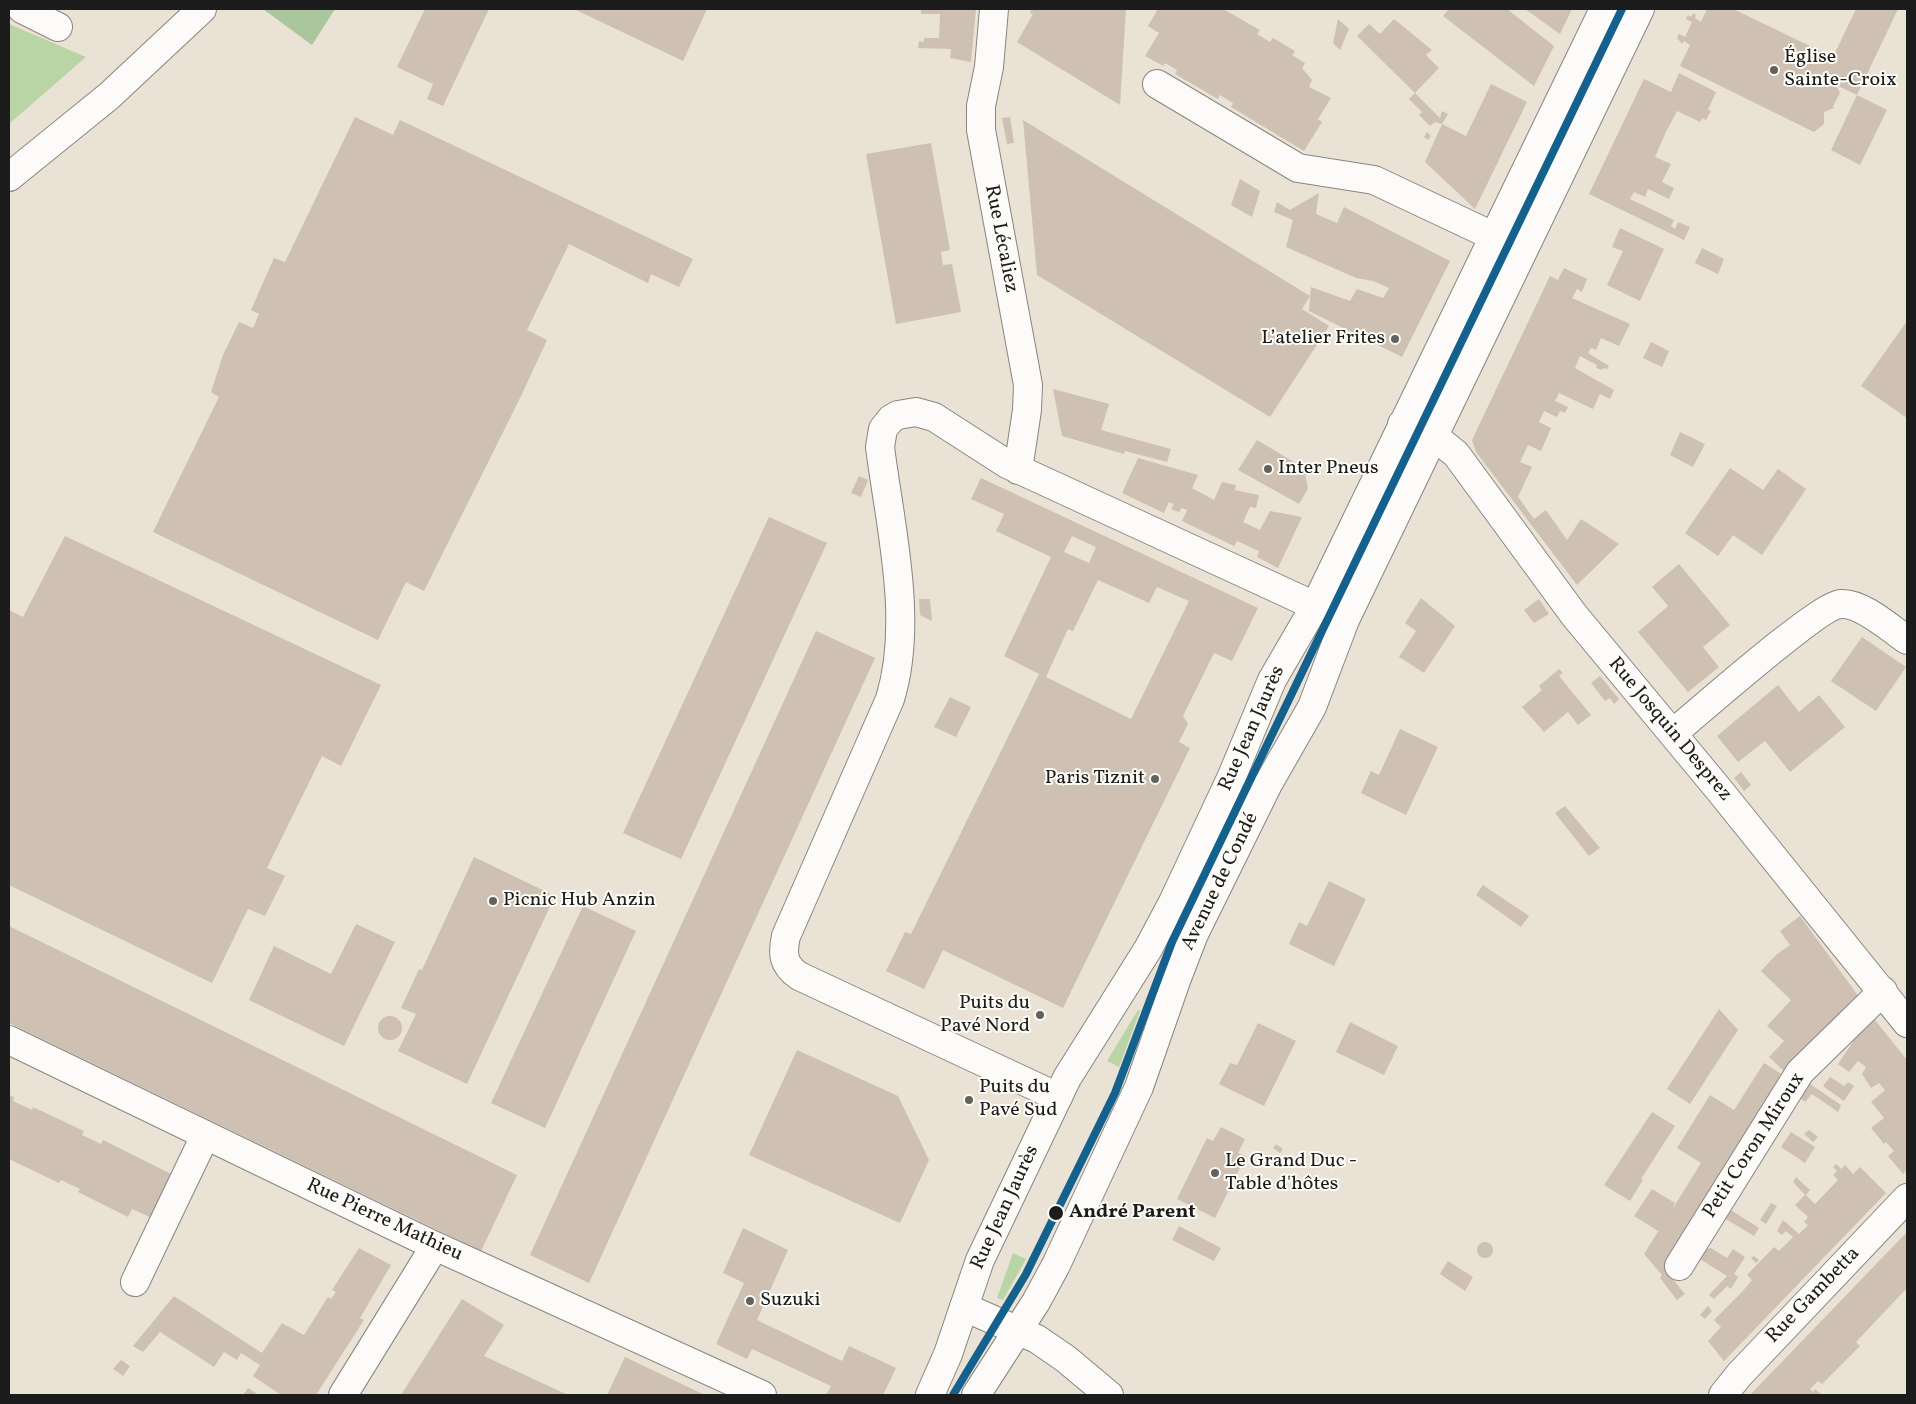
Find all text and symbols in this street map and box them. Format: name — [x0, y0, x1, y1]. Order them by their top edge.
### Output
place label: Église Sainte-Croix — [1784, 46, 1897, 93]
marker: Église Sainte-Croix — [1768, 64, 1780, 76]
street label: Rue Lécaliez — [978, 183, 1022, 295]
place label: L’atelier Frites — [1261, 327, 1385, 351]
marker: L’atelier Frites — [1389, 333, 1401, 345]
place label: Inter Pneus — [1278, 457, 1379, 481]
marker: Inter Pneus — [1262, 463, 1274, 475]
street label: Rue Josquin Desprez — [1602, 653, 1736, 807]
street label: Rue Jean Jaurès — [1215, 663, 1291, 795]
place label: Paris Tiznit — [1045, 767, 1145, 791]
marker: Paris Tiznit — [1149, 773, 1161, 785]
street label: Avenue de Condé — [1177, 809, 1265, 955]
place label: Picnic Hub Anzin — [503, 889, 656, 913]
marker: Picnic Hub Anzin — [487, 895, 499, 907]
place label: Puits du Pavé Nord — [940, 992, 1030, 1039]
marker: Puits du Pavé Nord — [1034, 1009, 1046, 1021]
street label: Petit Coron Miroux — [1699, 1069, 1811, 1223]
place label: Puits du Pavé Sud — [979, 1076, 1057, 1123]
marker: Puits du Pavé Sud — [963, 1094, 975, 1106]
street label: Rue Jean Jaurès — [967, 1142, 1045, 1274]
place label: Le Grand Duc - Table d'hôtes — [1225, 1150, 1357, 1197]
marker: Le Grand Duc - Table d'hôtes — [1209, 1167, 1221, 1179]
street label: Rue Pierre Mathieu — [302, 1174, 466, 1268]
place label: André Parent — [1069, 1201, 1196, 1225]
marker: André Parent — [1047, 1204, 1065, 1222]
street label: Rue Gambetta — [1762, 1243, 1866, 1349]
place label: Suzuki — [760, 1289, 821, 1313]
marker: Suzuki — [744, 1295, 756, 1307]

